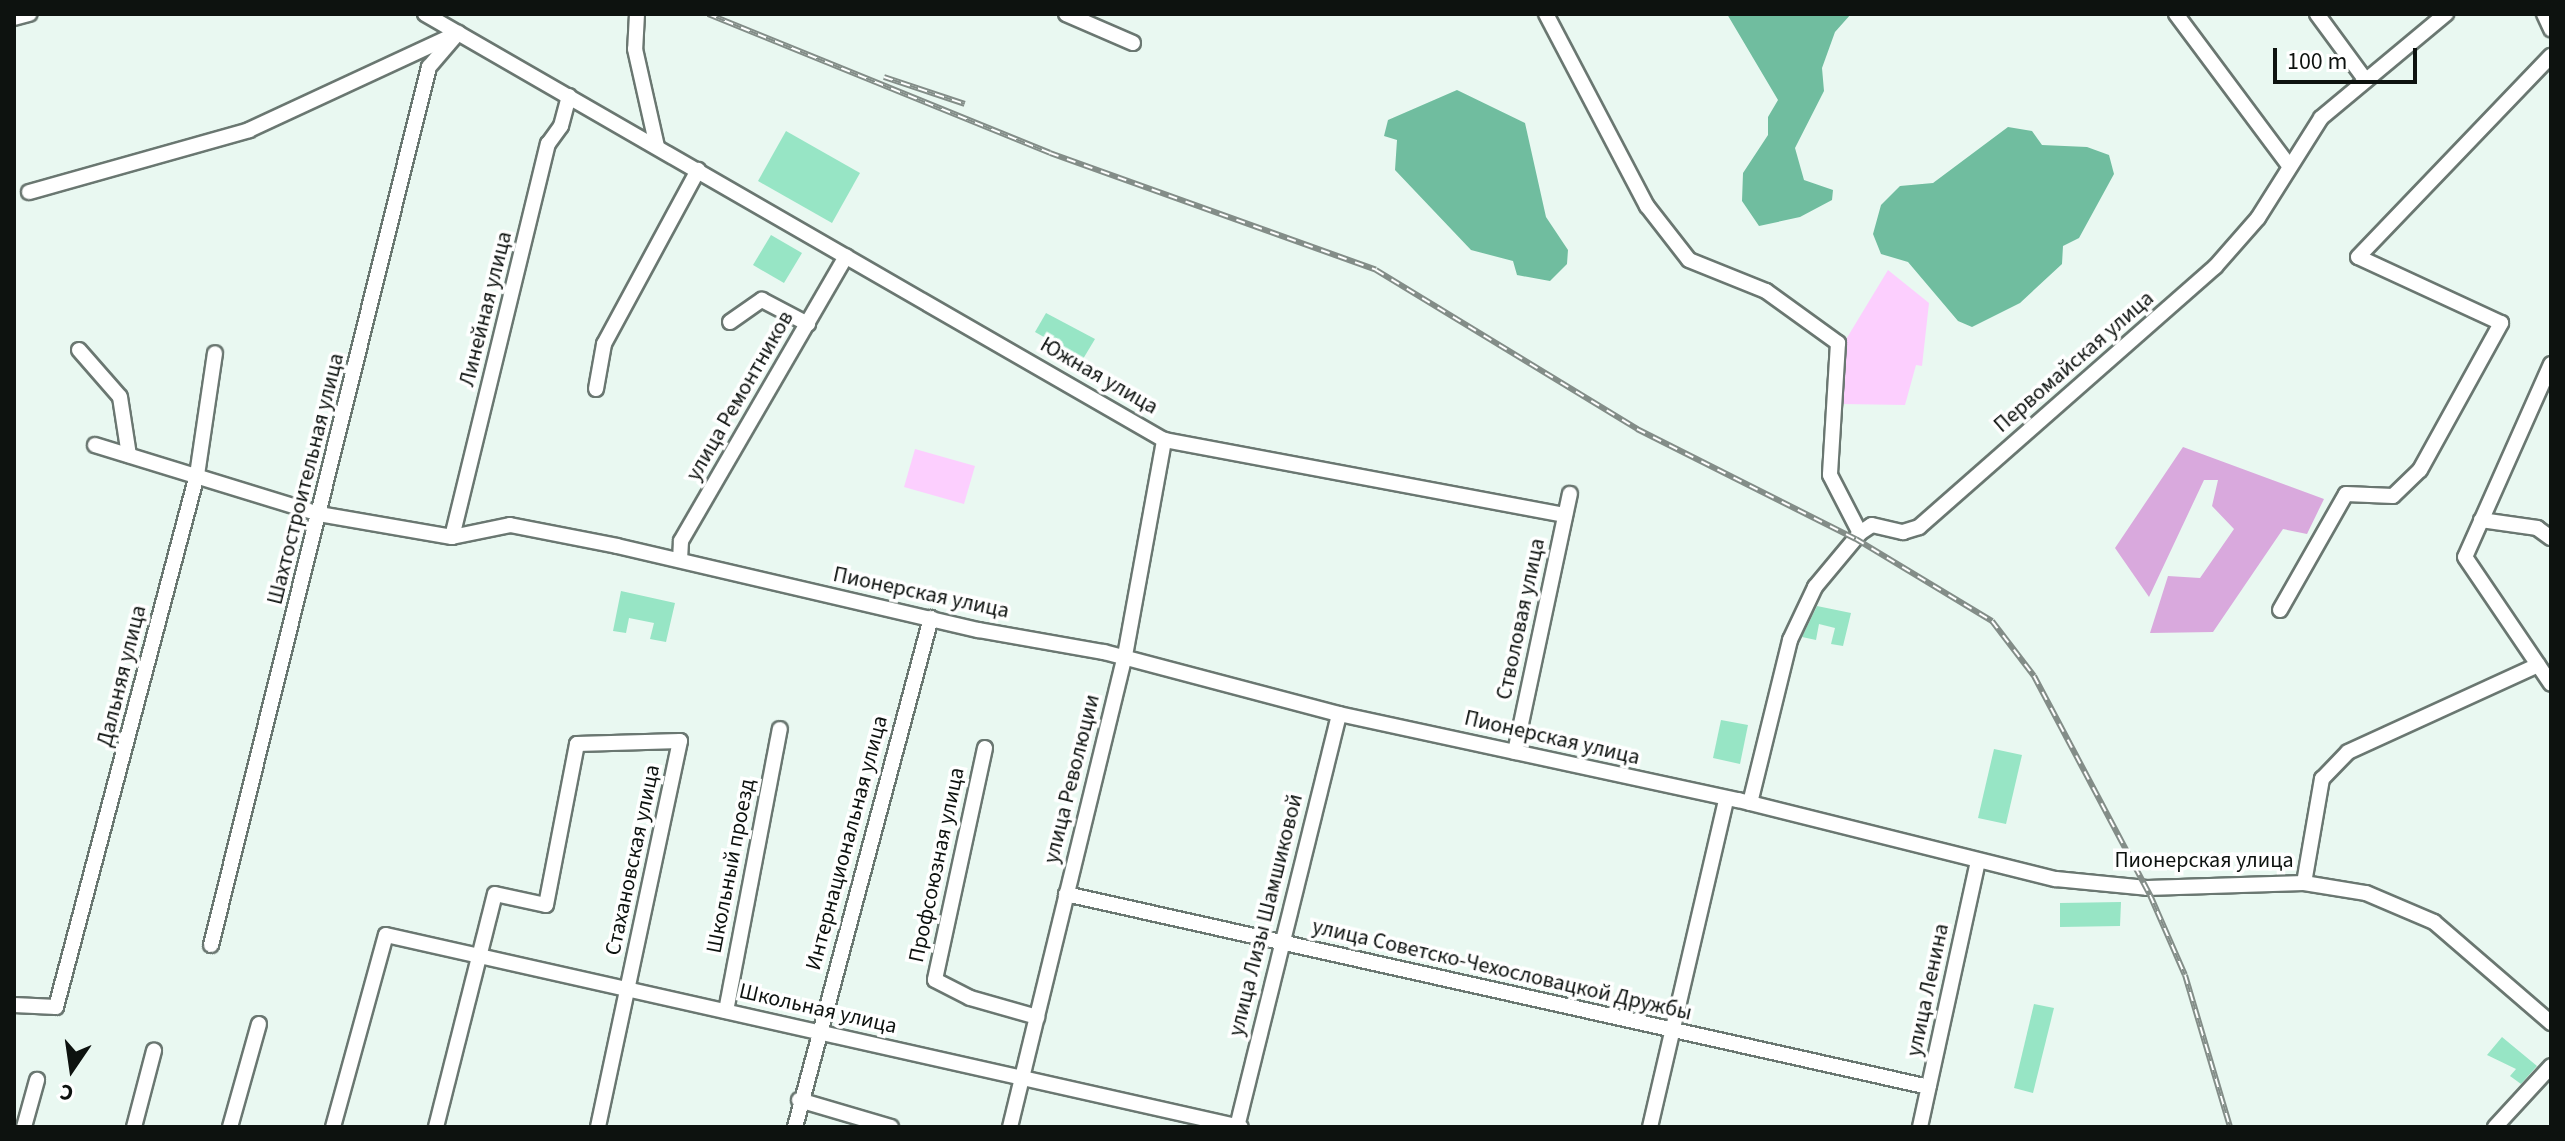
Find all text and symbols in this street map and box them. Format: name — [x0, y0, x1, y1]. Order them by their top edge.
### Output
scale bar — [2277, 32, 2421, 82]
text: 100 m — [2287, 44, 2347, 79]
street label: Линейная улица — [454, 229, 518, 389]
street label: Первомайская улица — [1989, 285, 2159, 439]
street label: улица Ремонтников — [681, 306, 799, 486]
street label: Южная улица — [1035, 332, 1163, 420]
street label: Шахтостроительная улица — [262, 351, 350, 607]
street label: Стволовая улица — [1491, 536, 1551, 702]
street label: Пионерская улица — [831, 561, 1011, 625]
street label: Дальняя улица — [92, 603, 152, 749]
street label: улица Революции — [1038, 692, 1106, 866]
street label: Пионерская улица — [1462, 705, 1642, 771]
street label: Интернациональная улица — [800, 713, 894, 973]
street label: Стахановская улица — [600, 762, 666, 958]
street label: Профсоюзная улица — [903, 765, 971, 965]
street label: Школьный проезд — [701, 777, 761, 955]
street label: улица Лизы Шамшиковой — [1223, 791, 1309, 1039]
street label: Пионерская улица — [2114, 848, 2294, 874]
street label: улица Советско-Чехословацкой Дружбы — [1310, 913, 1694, 1027]
street label: улица Ленина — [1901, 921, 1955, 1059]
street label: Школьная улица — [737, 978, 899, 1040]
north arrow — [32, 1029, 112, 1109]
text: С — [57, 1075, 76, 1109]

